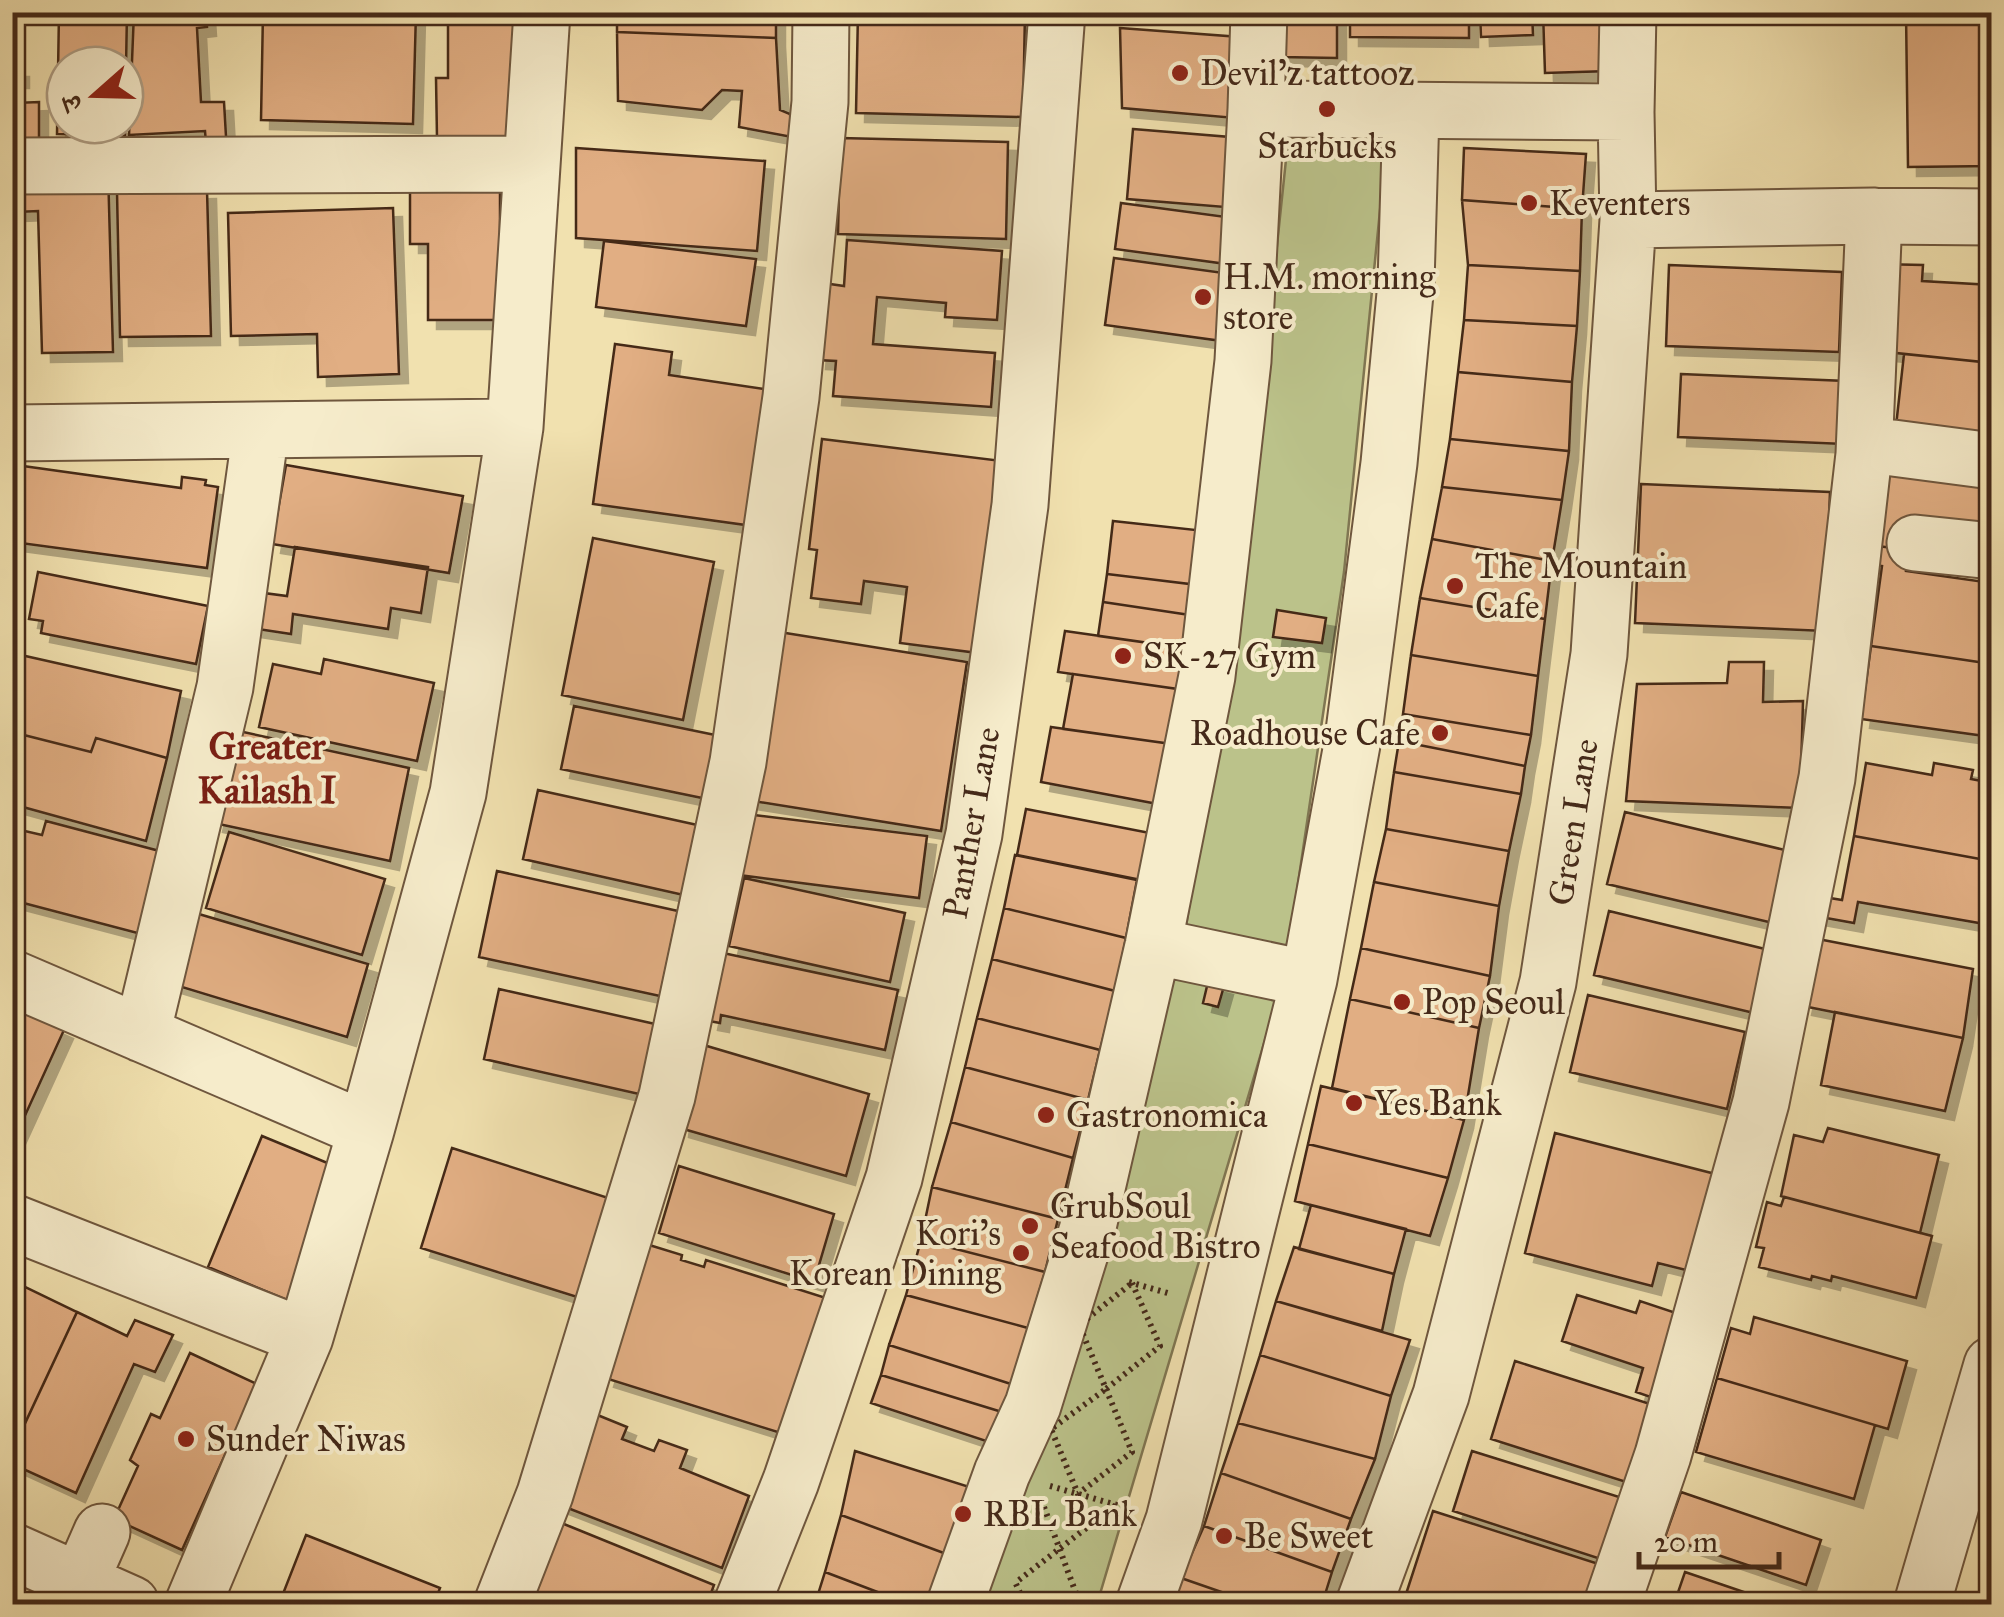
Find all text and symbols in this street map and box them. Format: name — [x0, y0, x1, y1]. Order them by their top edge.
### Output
north arrow — [45, 45, 145, 145]
place label: Devil'z tattooz — [1200, 52, 1414, 95]
marker: Devil'z tattooz — [1169, 62, 1191, 84]
text: उ — [53, 89, 92, 118]
marker: Starbucks — [1316, 98, 1338, 120]
place label: Starbucks — [1257, 125, 1397, 168]
place label: Keventers — [1549, 182, 1690, 225]
marker: Keventers — [1518, 192, 1540, 214]
place label: H.M. morning store — [1223, 256, 1436, 339]
marker: H.M. morning store — [1192, 286, 1214, 308]
place label: The Mountain Cafe — [1475, 545, 1687, 628]
marker: The Mountain Cafe — [1444, 575, 1466, 597]
place label: SK-27 Gym — [1143, 635, 1316, 678]
marker: SK-27 Gym — [1112, 645, 1134, 667]
place label: Roadhouse Cafe — [1190, 712, 1420, 755]
marker: Roadhouse Cafe — [1429, 722, 1451, 744]
district label: Greater Kailash I — [197, 723, 337, 813]
street label: Panther Lane — [933, 724, 1010, 922]
street label: Green Lane — [1539, 736, 1608, 909]
place label: Pop Seoul — [1422, 981, 1565, 1024]
marker: Pop Seoul — [1391, 991, 1413, 1013]
place label: Yes Bank — [1374, 1082, 1503, 1125]
marker: Yes Bank — [1343, 1092, 1365, 1114]
place label: Gastronomica — [1066, 1094, 1268, 1137]
marker: Gastronomica — [1035, 1104, 1057, 1126]
place label: GrubSoul Seafood Bistro — [1050, 1185, 1261, 1268]
place label: Kori's Korean Dining — [789, 1212, 1002, 1295]
marker: GrubSoul Seafood Bistro — [1019, 1215, 1041, 1237]
marker: Kori's Korean Dining — [1010, 1242, 1032, 1264]
place label: Sunder Niwas — [206, 1418, 406, 1461]
marker: Sunder Niwas — [175, 1428, 197, 1450]
place label: RBL Bank — [983, 1493, 1138, 1536]
marker: RBL Bank — [952, 1503, 974, 1525]
scale bar — [1639, 1507, 1779, 1569]
place label: Be Sweet — [1244, 1515, 1373, 1558]
text: 20 m — [1654, 1524, 1718, 1560]
marker: Be Sweet — [1213, 1525, 1235, 1547]

